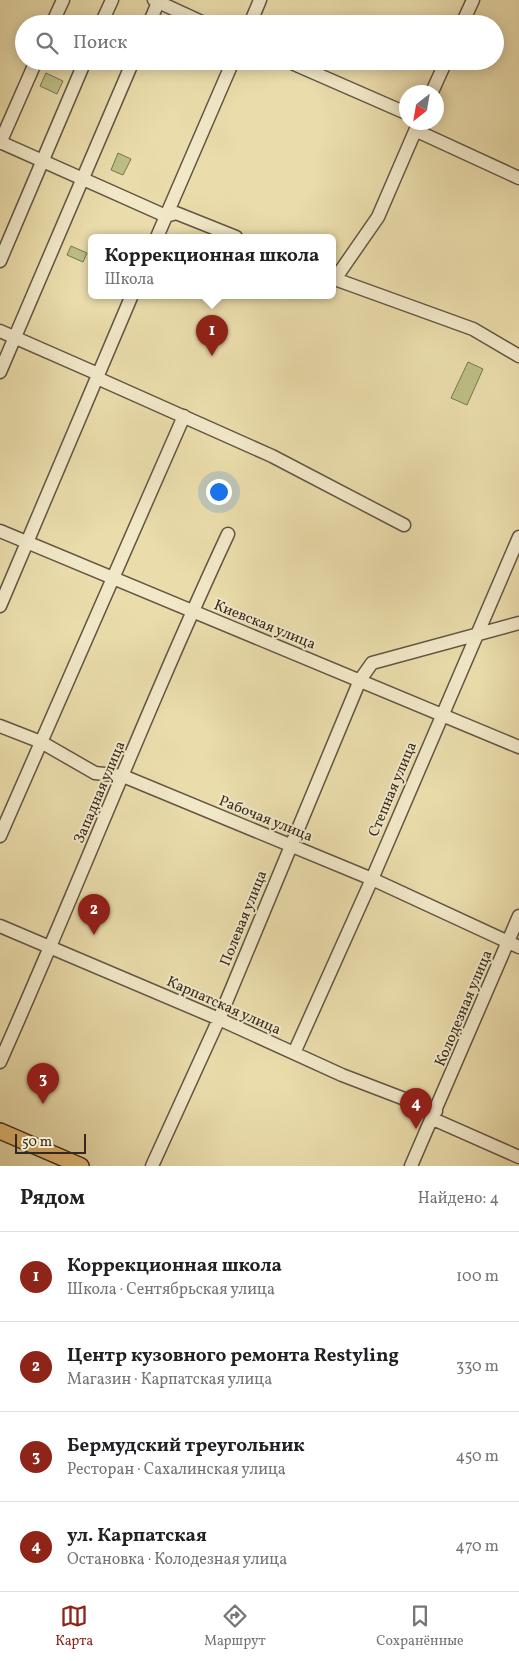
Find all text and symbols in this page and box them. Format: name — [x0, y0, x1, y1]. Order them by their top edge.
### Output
search box — [15, 15, 504, 70]
icon: search — [33, 29, 61, 57]
text: Поиск — [73, 30, 127, 56]
north arrow — [399, 85, 444, 130]
popup — [88, 234, 336, 299]
text: Коррекционная школа — [105, 243, 319, 269]
text: Школа — [105, 269, 154, 291]
pin: 1 — [196, 315, 228, 356]
your location — [206, 479, 232, 505]
street label: Киевская улица — [210, 595, 319, 655]
street label: Западная улица — [69, 738, 131, 847]
street label: Степная улица — [364, 739, 423, 840]
street label: Рабочая улица — [215, 791, 316, 848]
street label: Полевая улица — [216, 868, 273, 970]
pin: 2 — [78, 894, 110, 935]
street label: Колодезная улица — [430, 947, 498, 1070]
street label: Карпатская улица — [163, 972, 284, 1041]
pin: 3 — [27, 1063, 59, 1104]
pin: 4 — [400, 1088, 432, 1129]
scale bar — [15, 1131, 86, 1154]
text: 50 m — [22, 1133, 52, 1152]
text: Рядом — [20, 1184, 85, 1213]
text: Найдено: 4 — [418, 1188, 499, 1210]
text: Коррекционная школа — [67, 1253, 282, 1279]
text: 1 — [33, 1266, 39, 1288]
text: 100 m — [456, 1266, 499, 1288]
text: Школа · Сентябрьская улица — [67, 1279, 275, 1301]
text: Центр кузовного ремонта Restyling — [67, 1343, 399, 1369]
text: 2 — [32, 1356, 40, 1378]
text: 330 m — [456, 1356, 499, 1378]
text: Магазин · Карпатская улица — [67, 1369, 272, 1391]
text: Бермудский треугольник — [67, 1433, 305, 1459]
text: 3 — [32, 1446, 40, 1468]
text: 450 m — [456, 1446, 499, 1468]
text: Ресторан · Сахалинская улица — [67, 1459, 286, 1481]
text: ул. Карпатская — [67, 1523, 207, 1549]
text: 4 — [31, 1536, 41, 1558]
text: 470 m — [455, 1536, 499, 1558]
text: Остановка · Колодезная улица — [67, 1549, 287, 1571]
tab: Карта — [55, 1602, 93, 1651]
tab: Маршрут — [204, 1602, 266, 1651]
tab: Сохранённые — [376, 1602, 464, 1651]

